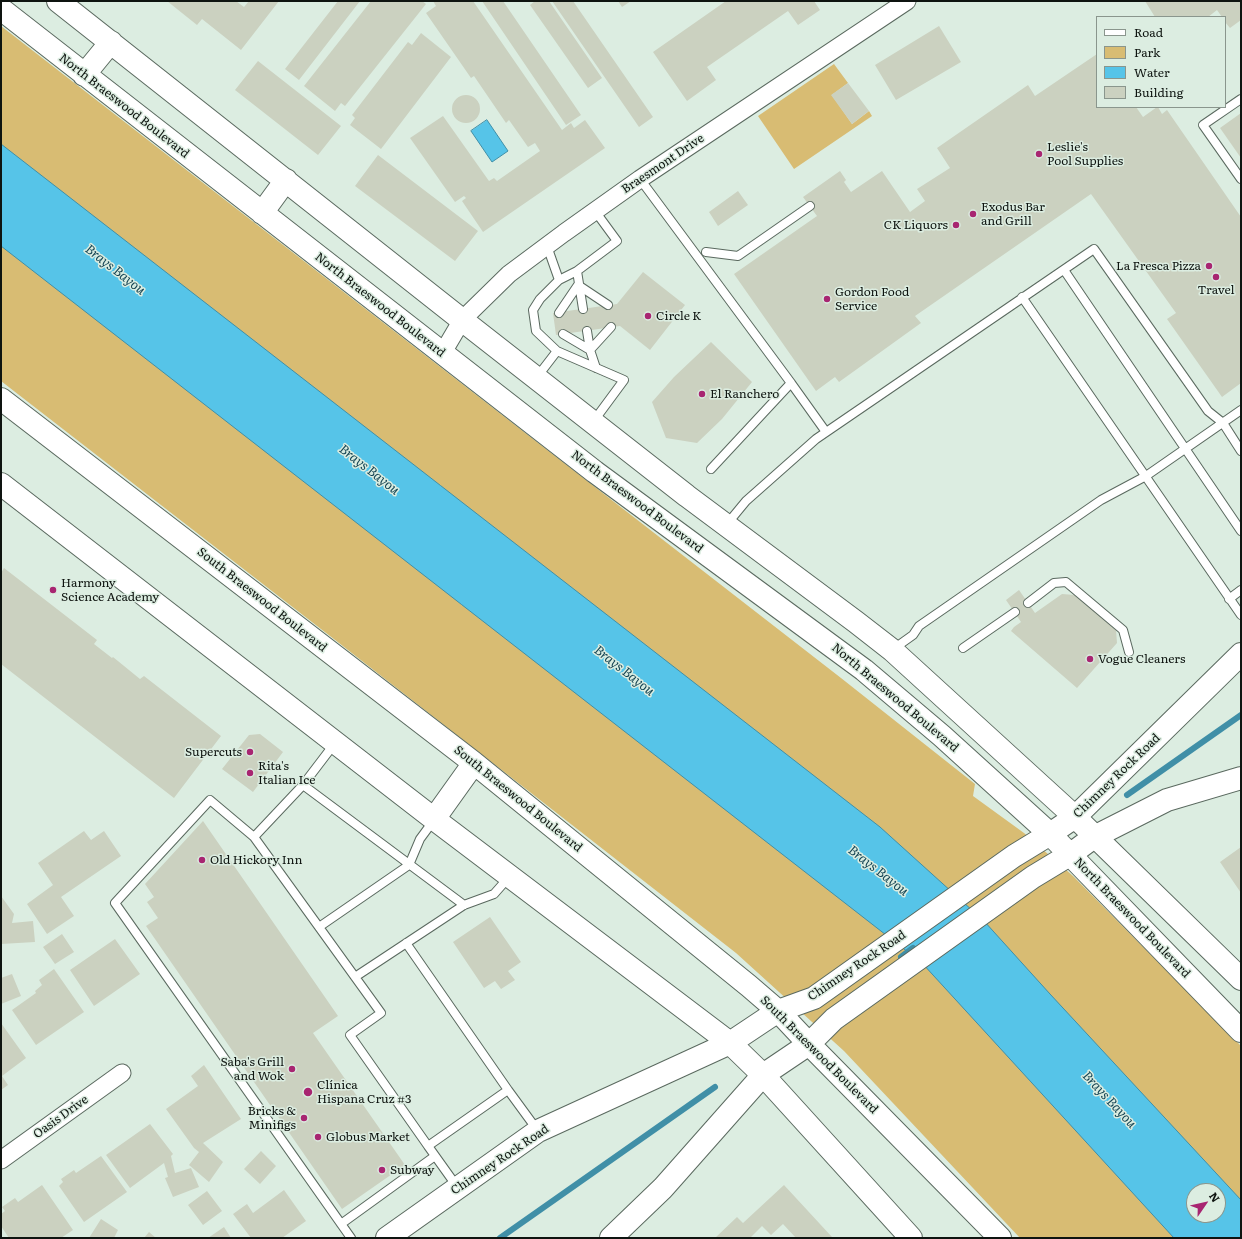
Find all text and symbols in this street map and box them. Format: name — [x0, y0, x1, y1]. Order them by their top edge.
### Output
legend — [1096, 16, 1226, 108]
text: Road — [1134, 23, 1163, 41]
text: Park — [1134, 43, 1160, 61]
street label: North Braeswood Boulevard — [56, 51, 192, 161]
text: Water — [1134, 63, 1170, 81]
text: Building — [1134, 83, 1183, 101]
street label: Braesmont Drive — [619, 131, 707, 197]
place label: Leslie's Pool Supplies — [1047, 140, 1123, 168]
marker: Leslie's Pool Supplies — [1034, 149, 1044, 159]
place label: Exodus Bar and Grill — [981, 200, 1045, 228]
marker: Exodus Bar and Grill — [968, 209, 978, 219]
place label: CK Liquors — [884, 218, 948, 232]
marker: CK Liquors — [951, 220, 961, 230]
water label: Brays Bayou — [82, 242, 148, 298]
street label: North Braeswood Boulevard — [312, 250, 448, 360]
place label: La Fresca Pizza — [1116, 259, 1201, 273]
marker: La Fresca Pizza — [1204, 261, 1214, 271]
marker: Travel — [1211, 272, 1221, 282]
place label: Travel — [1197, 283, 1235, 297]
place label: Gordon Food Service — [835, 285, 909, 313]
marker: Gordon Food Service — [822, 294, 832, 304]
place label: Circle K — [656, 309, 701, 323]
marker: Circle K — [643, 311, 653, 321]
place label: El Ranchero — [710, 387, 779, 401]
marker: El Ranchero — [697, 389, 707, 399]
water label: Brays Bayou — [336, 442, 402, 498]
street label: North Braeswood Boulevard — [568, 448, 706, 556]
street label: South Braeswood Boulevard — [194, 545, 330, 655]
place label: Harmony Science Academy — [61, 576, 159, 604]
marker: Harmony Science Academy — [48, 585, 58, 595]
street label: North Braeswood Boulevard — [829, 641, 961, 755]
water label: Brays Bayou — [591, 643, 657, 699]
place label: Vogue Cleaners — [1098, 652, 1185, 666]
marker: Vogue Cleaners — [1085, 654, 1095, 664]
street label: Chimney Rock Road — [1071, 731, 1163, 821]
street label: South Braeswood Boulevard — [451, 743, 585, 855]
place label: Supercuts — [185, 745, 242, 759]
marker: Supercuts — [245, 747, 255, 757]
place label: Rita's Italian Ice — [258, 759, 316, 787]
marker: Rita's Italian Ice — [245, 768, 255, 778]
water label: Brays Bayou — [845, 843, 911, 899]
place label: Old Hickory Inn — [210, 853, 302, 867]
marker: Old Hickory Inn — [197, 855, 207, 865]
street label: North Braeswood Boulevard — [1071, 855, 1193, 981]
street label: Chimney Rock Road — [805, 928, 909, 1004]
street label: South Braeswood Boulevard — [757, 993, 881, 1117]
place label: Saba's Grill and Wok — [221, 1055, 284, 1083]
marker: Saba's Grill and Wok — [287, 1064, 297, 1074]
water label: Brays Bayou — [1079, 1068, 1139, 1132]
place label: Clínica Hispana Cruz #3 — [317, 1078, 412, 1106]
marker: Clínica Hispana Cruz #3 — [302, 1086, 314, 1098]
street label: Oasis Drive — [31, 1092, 91, 1142]
place label: Bricks & Minifigs — [248, 1104, 296, 1132]
marker: Bricks & Minifigs — [299, 1113, 309, 1123]
street label: Chimney Rock Road — [448, 1122, 552, 1198]
place label: Globus Market — [326, 1130, 410, 1144]
marker: Globus Market — [313, 1132, 323, 1142]
place label: Subway — [390, 1163, 435, 1177]
marker: Subway — [377, 1165, 387, 1175]
north arrow — [1186, 1183, 1226, 1223]
text: N — [1206, 1189, 1224, 1205]

